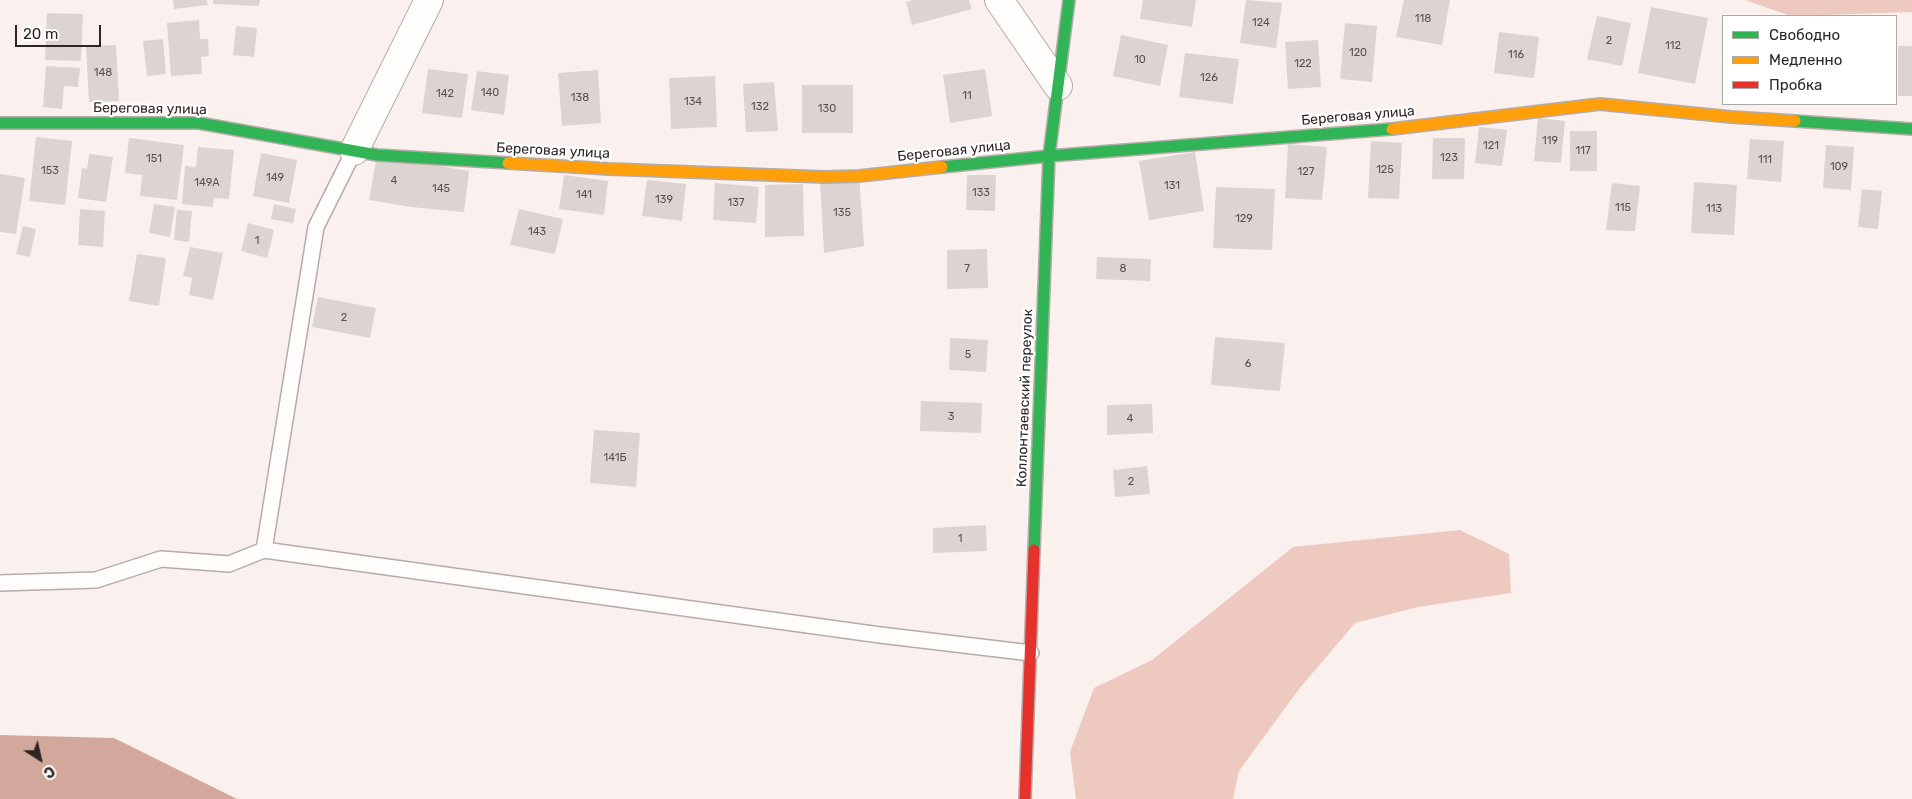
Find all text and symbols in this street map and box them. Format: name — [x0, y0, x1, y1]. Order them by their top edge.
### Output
house number: 118 — [1415, 12, 1431, 26]
scale bar — [18, 15, 104, 47]
legend — [1722, 15, 1897, 105]
house number: 124 — [1252, 16, 1270, 30]
text: 20 m — [23, 25, 58, 43]
text: Свободно — [1769, 26, 1840, 44]
house number: 2 — [1606, 34, 1612, 48]
house number: 112 — [1665, 39, 1681, 53]
house number: 120 — [1349, 46, 1367, 60]
house number: 116 — [1508, 48, 1524, 62]
text: Медленно — [1769, 51, 1842, 69]
house number: 10 — [1134, 53, 1146, 67]
house number: 122 — [1294, 57, 1312, 71]
house number: 148 — [94, 66, 112, 80]
house number: 126 — [1200, 71, 1218, 85]
text: Пробка — [1769, 76, 1822, 94]
house number: 140 — [481, 86, 499, 100]
house number: 142 — [436, 87, 454, 101]
house number: 11 — [962, 89, 972, 103]
house number: 138 — [571, 91, 589, 105]
house number: 134 — [684, 95, 702, 109]
street label: Береговая улица — [93, 100, 207, 118]
house number: 132 — [751, 100, 769, 114]
house number: 130 — [818, 102, 836, 116]
street label: Береговая улица — [1301, 103, 1415, 129]
house number: 119 — [1542, 134, 1558, 148]
street label: Береговая улица — [897, 137, 1011, 165]
house number: 121 — [1483, 139, 1499, 153]
street label: Береговая улица — [496, 140, 610, 162]
house number: 117 — [1575, 144, 1591, 158]
house number: 123 — [1440, 151, 1458, 165]
house number: 151 — [146, 152, 162, 166]
house number: 111 — [1758, 153, 1772, 167]
house number: 109 — [1830, 160, 1848, 174]
house number: 125 — [1376, 163, 1394, 177]
house number: 153 — [41, 164, 59, 178]
house number: 127 — [1298, 165, 1314, 179]
house number: 149 — [266, 171, 284, 185]
house number: 4 — [391, 174, 397, 188]
house number: 149А — [194, 176, 220, 190]
house number: 131 — [1164, 179, 1180, 193]
house number: 145 — [432, 182, 450, 196]
house number: 133 — [972, 186, 990, 200]
house number: 141 — [576, 188, 592, 202]
house number: 139 — [655, 193, 673, 207]
house number: 137 — [728, 196, 744, 210]
house number: 115 — [1615, 201, 1631, 215]
house number: 113 — [1706, 202, 1722, 216]
house number: 135 — [833, 206, 851, 220]
house number: 129 — [1235, 212, 1253, 226]
house number: 143 — [528, 225, 546, 239]
house number: 1 — [255, 234, 259, 248]
house number: 7 — [964, 262, 970, 276]
house number: 8 — [1120, 262, 1126, 276]
street label: Коллонтаевский переулок — [1013, 309, 1037, 487]
house number: 2 — [341, 311, 347, 325]
house number: 5 — [965, 348, 971, 362]
house number: 6 — [1245, 357, 1251, 371]
house number: 3 — [948, 410, 954, 424]
house number: 4 — [1127, 412, 1133, 426]
house number: 141Б — [603, 451, 627, 465]
house number: 2 — [1128, 475, 1134, 489]
house number: 1 — [958, 532, 962, 546]
north arrow — [15, 734, 65, 784]
text: С — [40, 762, 58, 781]

